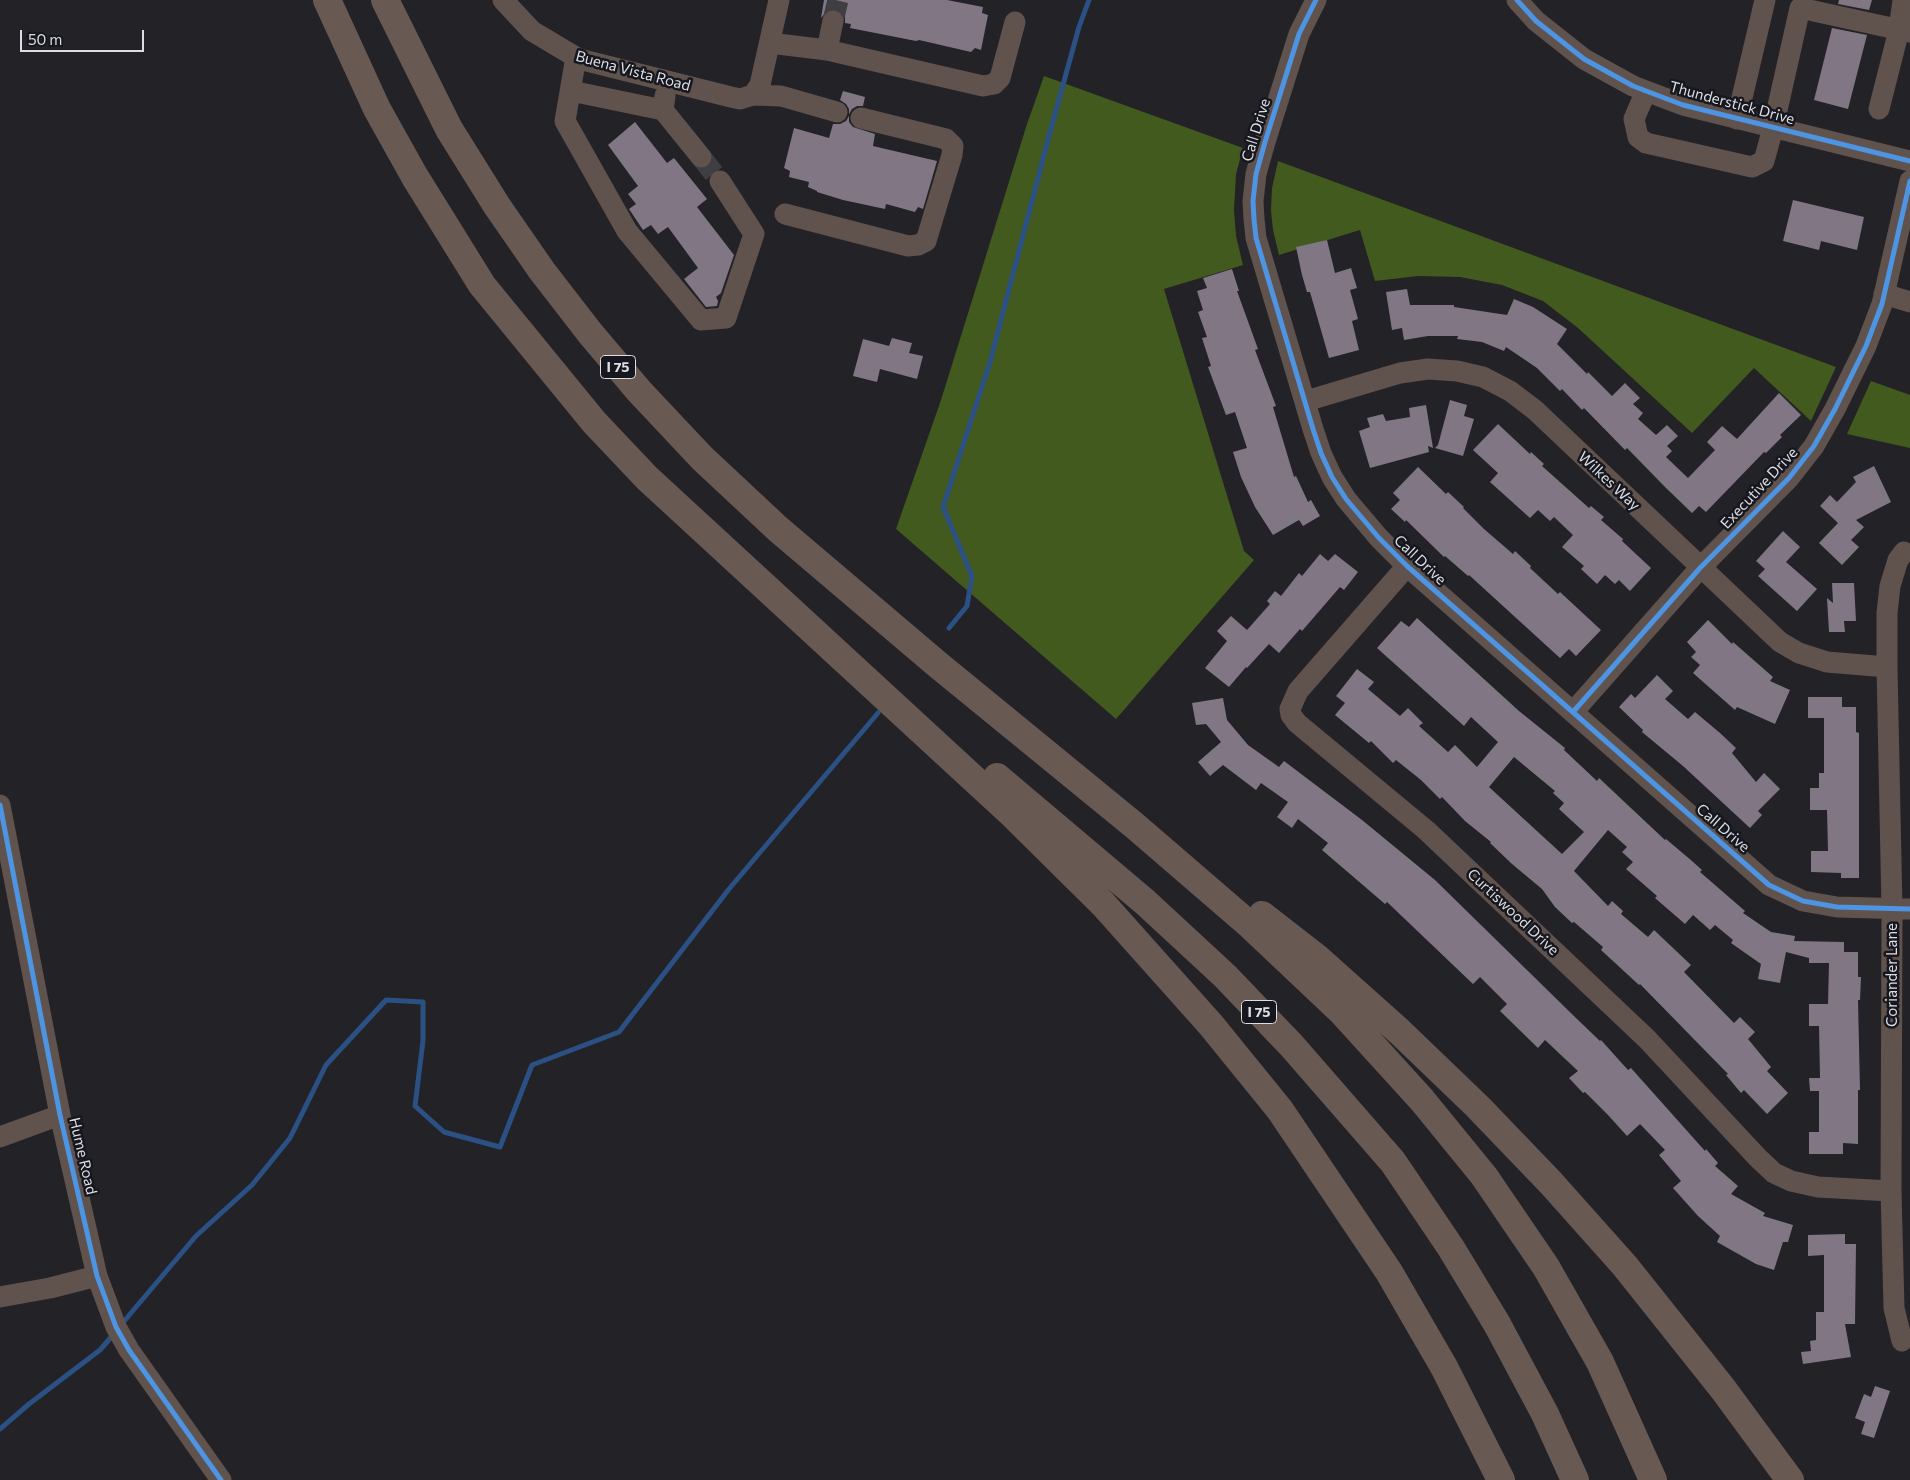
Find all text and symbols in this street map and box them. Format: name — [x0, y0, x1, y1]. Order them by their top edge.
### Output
scale bar — [22, 20, 146, 52]
text: 50 m — [28, 30, 62, 48]
street label: Buena Vista Road — [574, 47, 692, 95]
street label: Thunderstick Drive — [1667, 78, 1797, 128]
street label: Call Drive — [1238, 96, 1274, 164]
road number: I 75 — [600, 356, 636, 378]
street label: Executive Drive — [1717, 444, 1801, 532]
street label: Wilkes Way — [1574, 448, 1644, 514]
street label: Call Drive — [1390, 531, 1450, 589]
street label: Call Drive — [1693, 800, 1753, 856]
street label: Curtiswood Drive — [1463, 865, 1563, 959]
street label: Coriander Lane — [1883, 923, 1901, 1027]
road number: I 75 — [1242, 1000, 1276, 1024]
street label: Hume Road — [65, 1116, 101, 1196]

